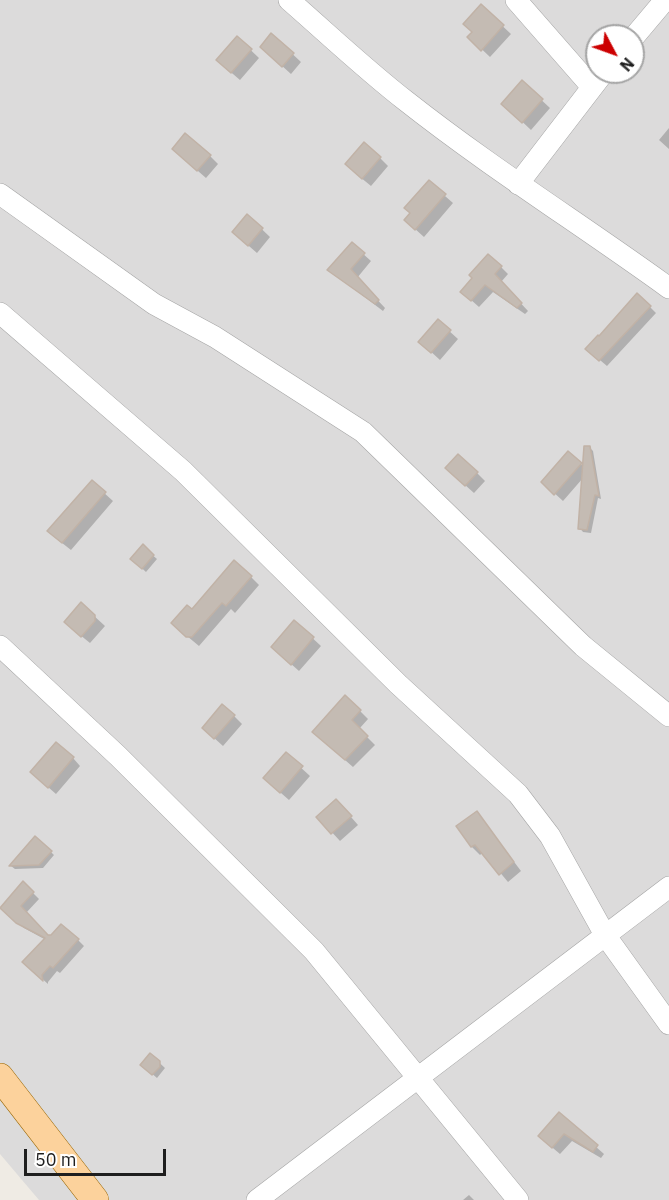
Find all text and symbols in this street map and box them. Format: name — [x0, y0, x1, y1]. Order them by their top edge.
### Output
north arrow — [585, 24, 645, 84]
text: N — [616, 54, 638, 75]
scale bar — [27, 1137, 170, 1175]
text: 50 m — [35, 1148, 77, 1171]

